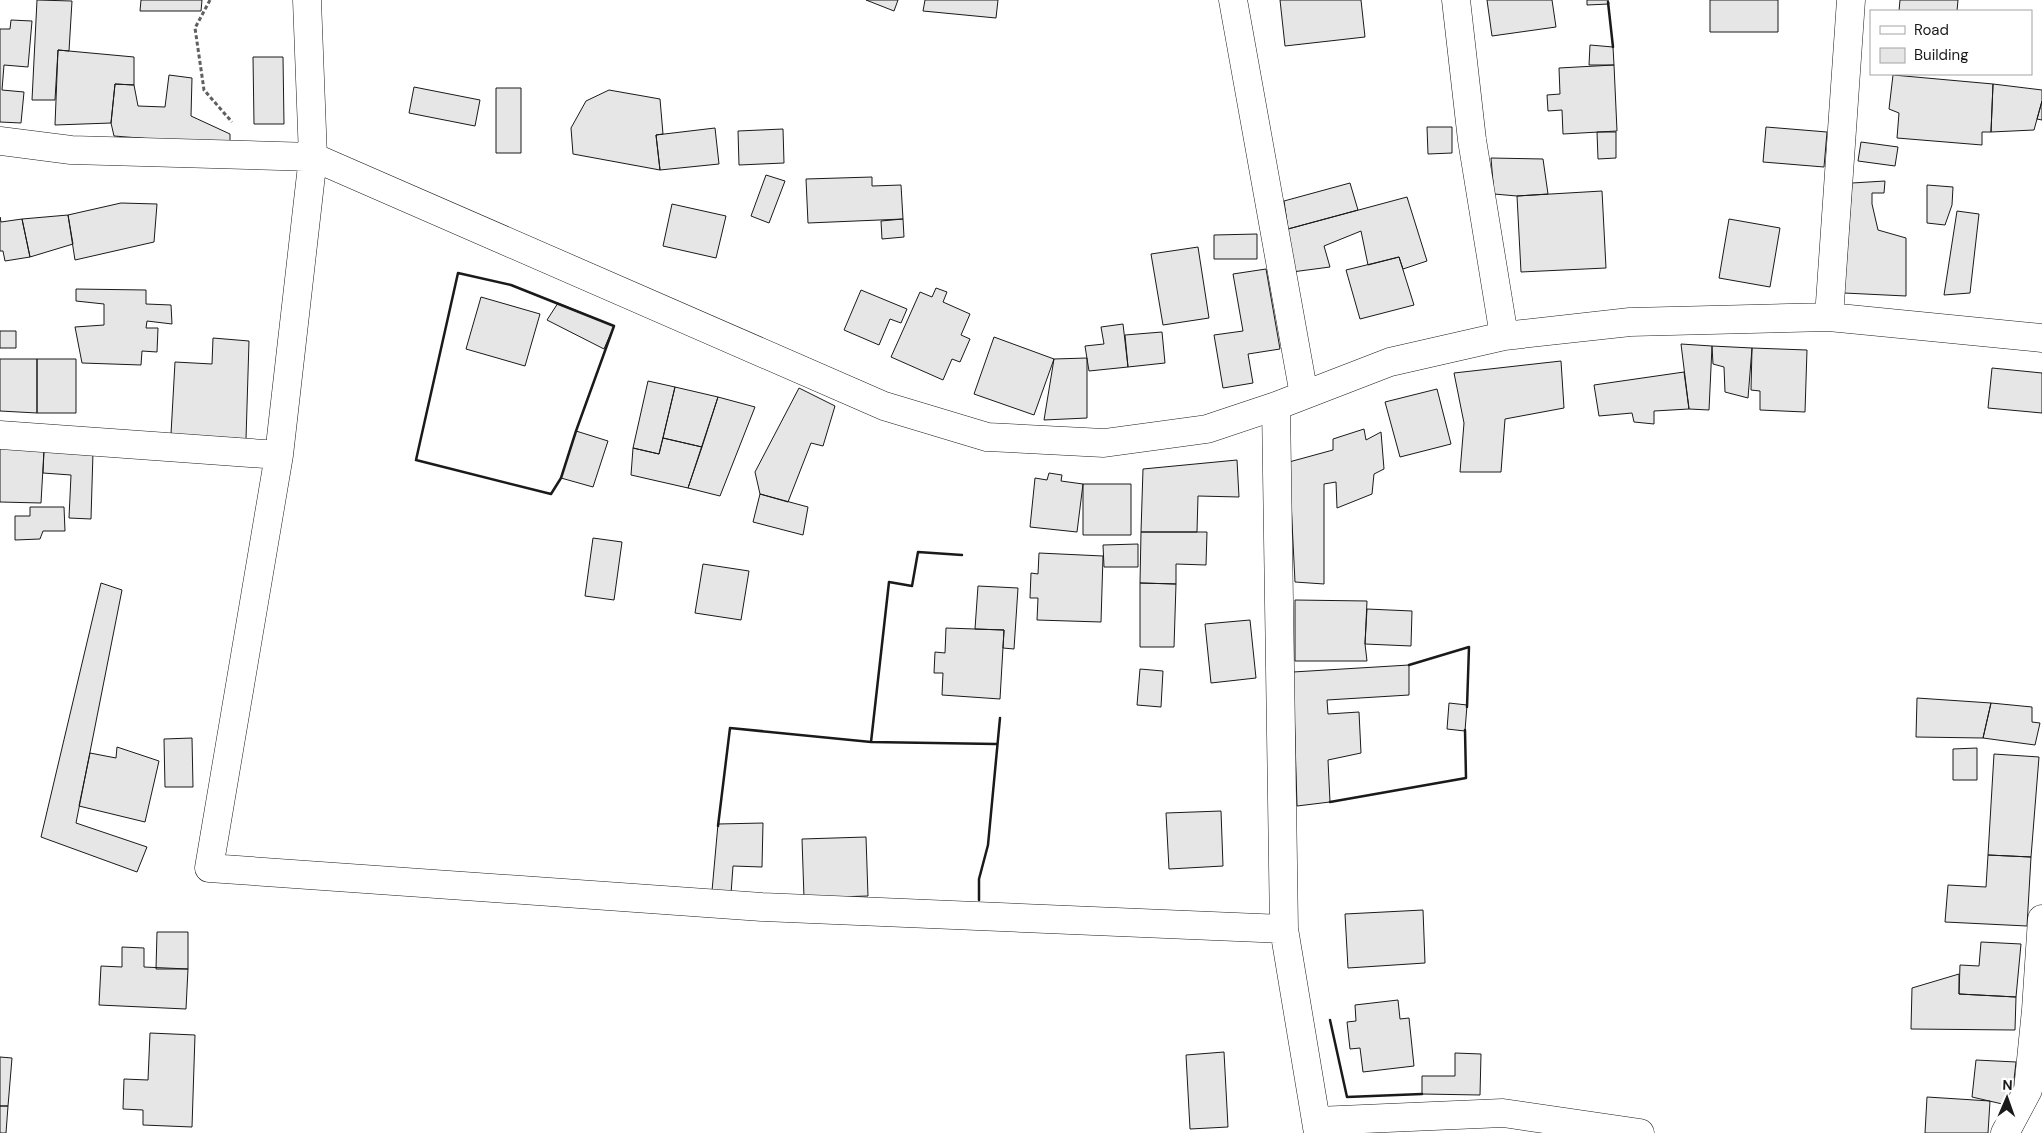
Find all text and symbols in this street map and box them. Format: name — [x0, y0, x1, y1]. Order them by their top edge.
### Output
legend — [1870, 10, 2032, 75]
text: Road — [1914, 20, 1949, 40]
text: Building — [1914, 45, 1969, 65]
north arrow — [1982, 1073, 2032, 1123]
text: N — [2002, 1076, 2013, 1094]

